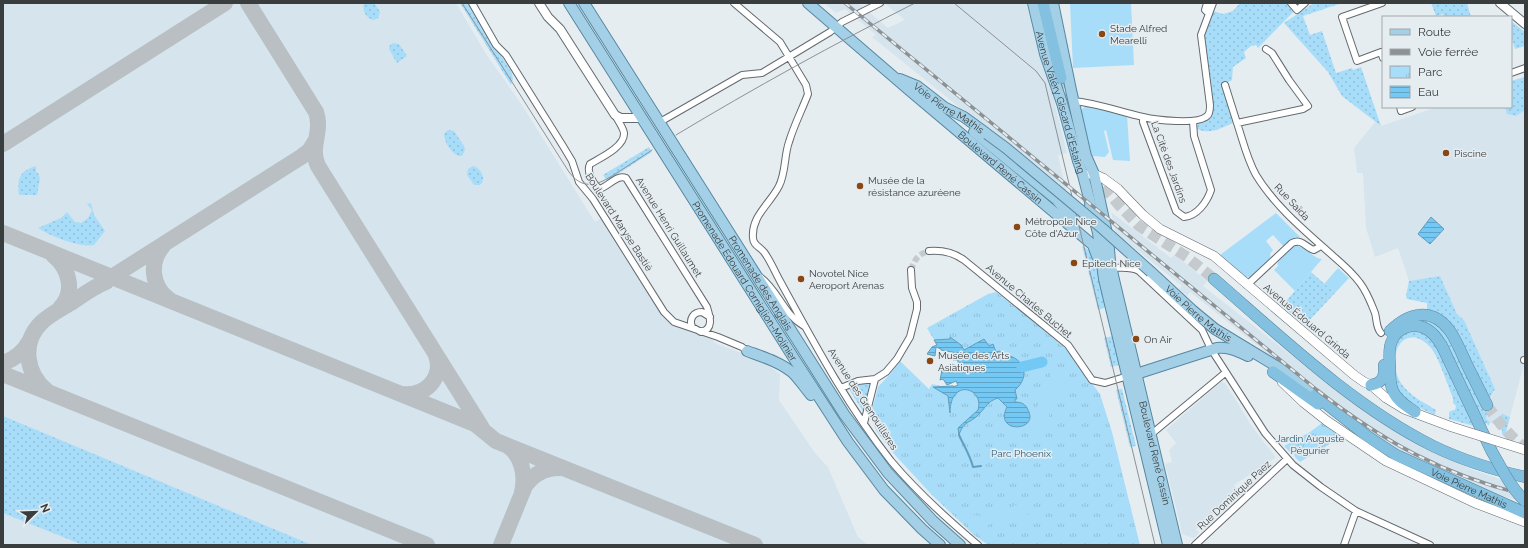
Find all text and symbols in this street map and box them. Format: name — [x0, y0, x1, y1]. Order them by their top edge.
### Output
legend — [1382, 16, 1512, 108]
place label: Stade Alfred Mearelli — [1110, 23, 1167, 46]
text: Route — [1418, 25, 1451, 39]
marker: Stade Alfred Mearelli — [1097, 29, 1107, 39]
street label: Avenue Valéry Giscard d'Estaing — [1034, 30, 1087, 175]
text: Voie ferrée — [1418, 45, 1478, 59]
text: Parc — [1418, 65, 1443, 79]
street label: Voie Pierre Mathis — [911, 80, 986, 135]
text: Eau — [1418, 85, 1439, 99]
street label: La Cité des Jardins — [1149, 120, 1189, 205]
street label: Boulevard René Cassin — [956, 129, 1045, 206]
marker: Piscine — [1441, 148, 1451, 158]
place label: Piscine — [1454, 148, 1487, 159]
street label: Boulevard Maryse Bastié — [583, 171, 655, 273]
street label: Avenue Henri Guillaumet — [634, 175, 705, 279]
place label: Musée de la résistance azuréene — [868, 175, 961, 198]
marker: Musée de la résistance azuréene — [855, 181, 865, 191]
street label: Rue Saïda — [1272, 181, 1312, 223]
street label: Promenade Edouard Corniglion-Molinier — [690, 199, 800, 363]
place label: Métropole Nice Côte d'Azur — [1025, 216, 1097, 239]
marker: Métropole Nice Côte d'Azur — [1012, 222, 1022, 232]
street label: Promenade des Anglais — [727, 233, 795, 332]
marker: Epitech Nice — [1069, 258, 1079, 268]
place label: Epitech Nice — [1082, 258, 1141, 269]
street label: Avenue Charles Buchet — [984, 262, 1075, 340]
place label: Novotel Nice Aeroport Arenas — [809, 268, 884, 291]
marker: Novotel Nice Aeroport Arenas — [796, 274, 806, 284]
street label: Avenue Édouard Grinda — [1261, 282, 1353, 360]
street label: Voie Pierre Mathis — [1163, 283, 1234, 343]
marker: On Air — [1131, 334, 1141, 344]
place label: On Air — [1144, 334, 1172, 345]
street label: Avenue des Grenouillères — [826, 346, 900, 452]
place label: Musée des Arts Asiatiques — [938, 350, 1010, 373]
marker: Musée des Arts Asiatiques — [925, 356, 935, 366]
street label: Boulevard René Cassin — [1137, 400, 1173, 506]
park label: Jardin Auguste Pégurier — [1276, 433, 1344, 456]
park label: Parc Phoenix — [991, 448, 1051, 459]
street label: Rue Dominique Paez — [1195, 458, 1273, 532]
street label: Voie Pierre Mathis — [1429, 466, 1509, 510]
north arrow — [16, 492, 56, 532]
text: N — [37, 502, 52, 515]

